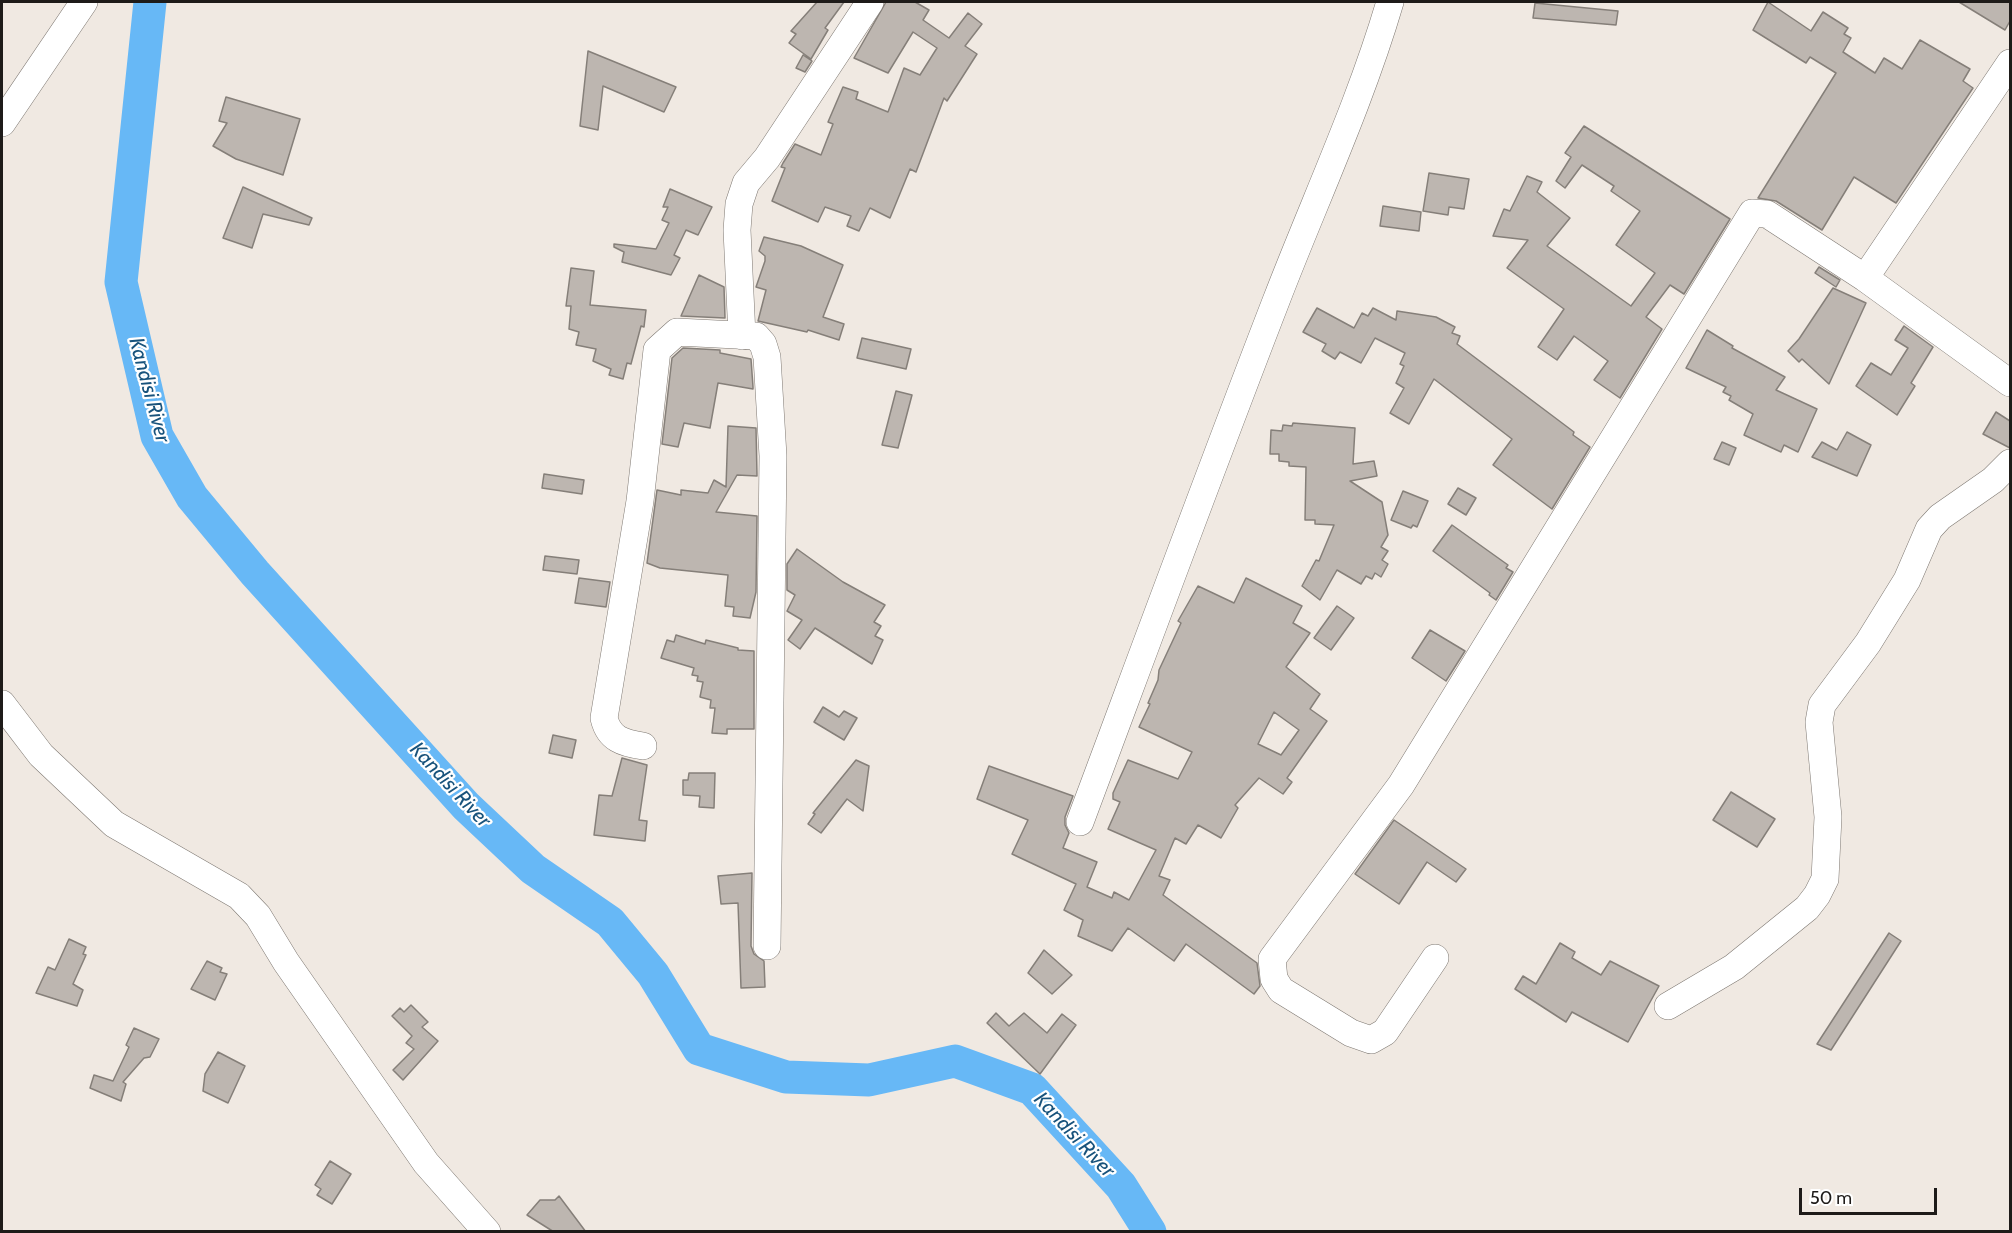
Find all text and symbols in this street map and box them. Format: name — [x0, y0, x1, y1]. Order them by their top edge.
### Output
water label: Kandisi River — [123, 335, 175, 445]
water label: Kandisi River — [404, 737, 496, 833]
water label: Kandisi River — [1028, 1087, 1120, 1183]
scale bar — [1802, 1176, 1940, 1214]
text: 50 m — [1810, 1187, 1852, 1209]

